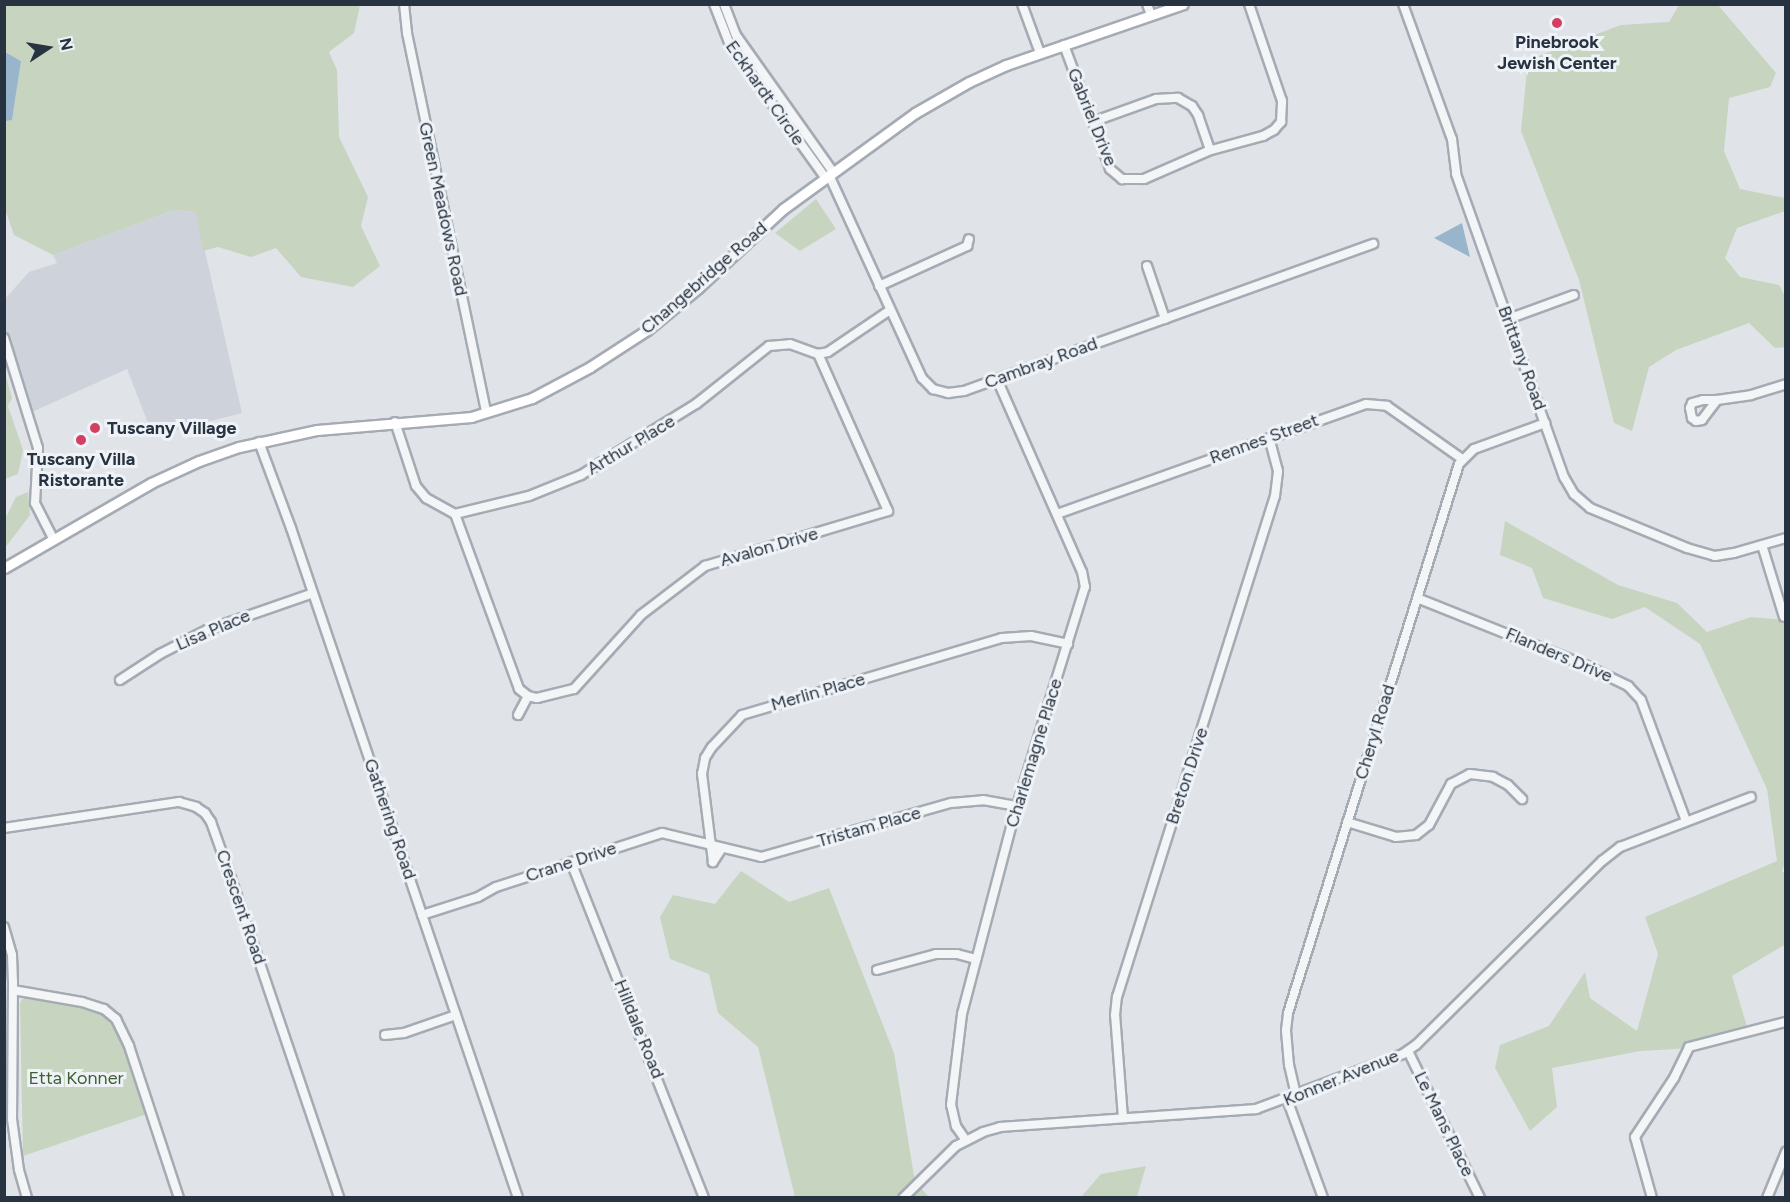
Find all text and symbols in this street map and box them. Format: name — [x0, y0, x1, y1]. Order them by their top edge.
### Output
marker: Pinebrook Jewish Center — [1550, 16, 1564, 30]
north arrow — [18, 18, 78, 78]
place label: Pinebrook Jewish Center — [1497, 32, 1617, 74]
text: N — [56, 36, 77, 52]
street label: Eckhardt Circle — [721, 36, 809, 150]
street label: Gabriel Drive — [1063, 65, 1121, 169]
street label: Green Meadows Road — [414, 120, 472, 298]
street label: Changebridge Road — [636, 217, 772, 339]
street label: Brittany Road — [1493, 303, 1551, 413]
street label: Cambray Road — [982, 333, 1100, 393]
street label: Rennes Street — [1207, 409, 1321, 469]
street label: Arthur Place — [583, 410, 679, 480]
place label: Tuscany Village — [107, 417, 236, 439]
marker: Tuscany Village — [88, 421, 102, 435]
marker: Tuscany Villa Ristorante — [74, 433, 88, 447]
place label: Tuscany Villa Ristorante — [27, 449, 135, 492]
street label: Avalon Drive — [718, 523, 820, 571]
street label: Lisa Place — [173, 605, 253, 655]
street label: Flanders Drive — [1502, 623, 1616, 687]
street label: Merlin Place — [768, 668, 868, 716]
street label: Charlemagne Place — [1001, 676, 1067, 830]
street label: Cheryl Road — [1350, 682, 1400, 782]
street label: Breton Drive — [1161, 725, 1213, 827]
street label: Gathering Road — [359, 756, 421, 882]
street label: Tristam Place — [815, 802, 923, 852]
street label: Crane Drive — [523, 837, 619, 887]
street label: Crescent Road — [211, 847, 271, 967]
street label: Hilldale Road — [609, 976, 669, 1082]
street label: Konner Avenue — [1280, 1045, 1402, 1111]
park label: Etta Konner — [28, 1067, 124, 1089]
street label: Le Mans Place — [1409, 1068, 1479, 1180]

